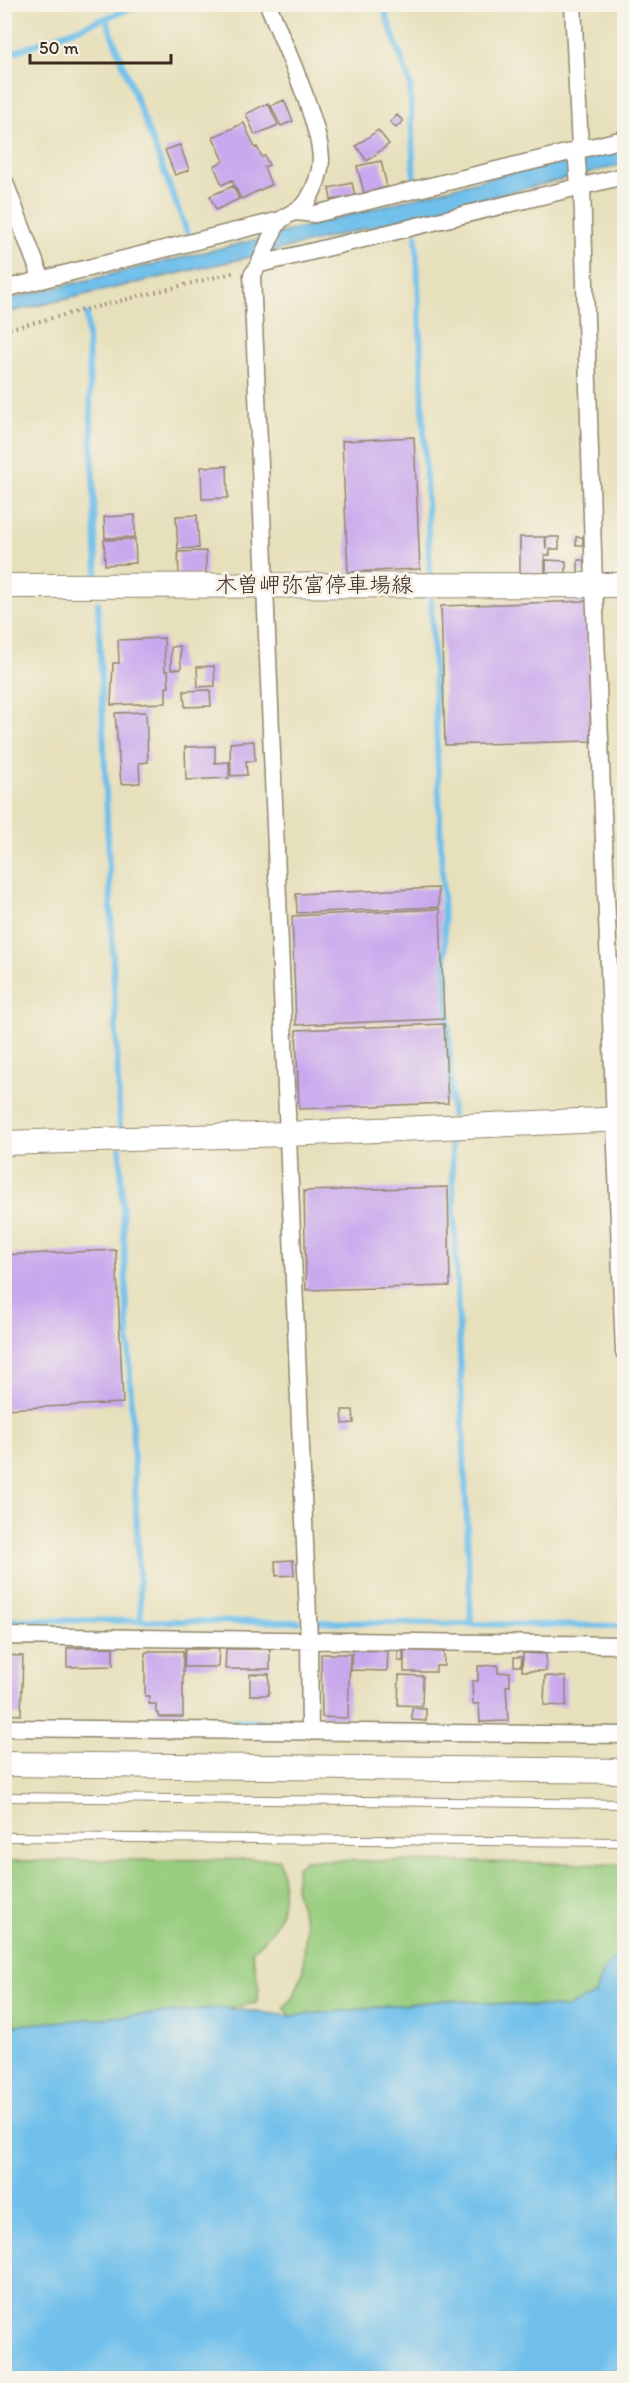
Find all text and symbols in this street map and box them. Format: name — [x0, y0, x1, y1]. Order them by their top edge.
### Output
scale bar — [30, 27, 171, 65]
text: 50 m — [39, 37, 79, 59]
street label: 木曽岬弥富停車場線 — [215, 571, 413, 598]

